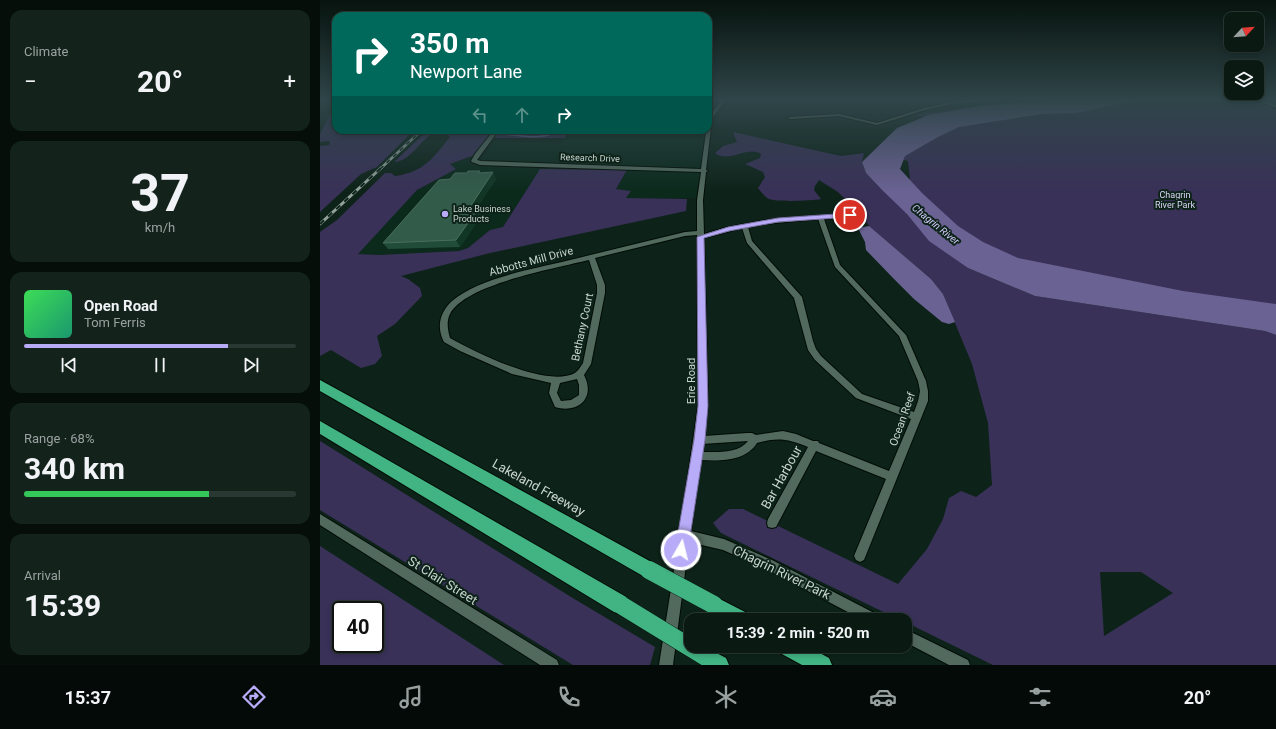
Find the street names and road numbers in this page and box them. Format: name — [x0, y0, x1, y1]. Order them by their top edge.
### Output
street label: Research Drive — [560, 152, 620, 164]
street label: Abbotts Mill Drive — [488, 244, 575, 279]
street label: Bethany Court — [569, 291, 596, 362]
street label: Erie Road — [685, 358, 698, 404]
street label: Ocean Reef — [887, 390, 918, 448]
street label: Bar Harbour — [758, 443, 805, 511]
street label: Lakeland Freeway — [490, 456, 588, 519]
street label: Chagrin River Park — [731, 542, 833, 603]
street label: St Clair Street — [405, 553, 480, 608]

